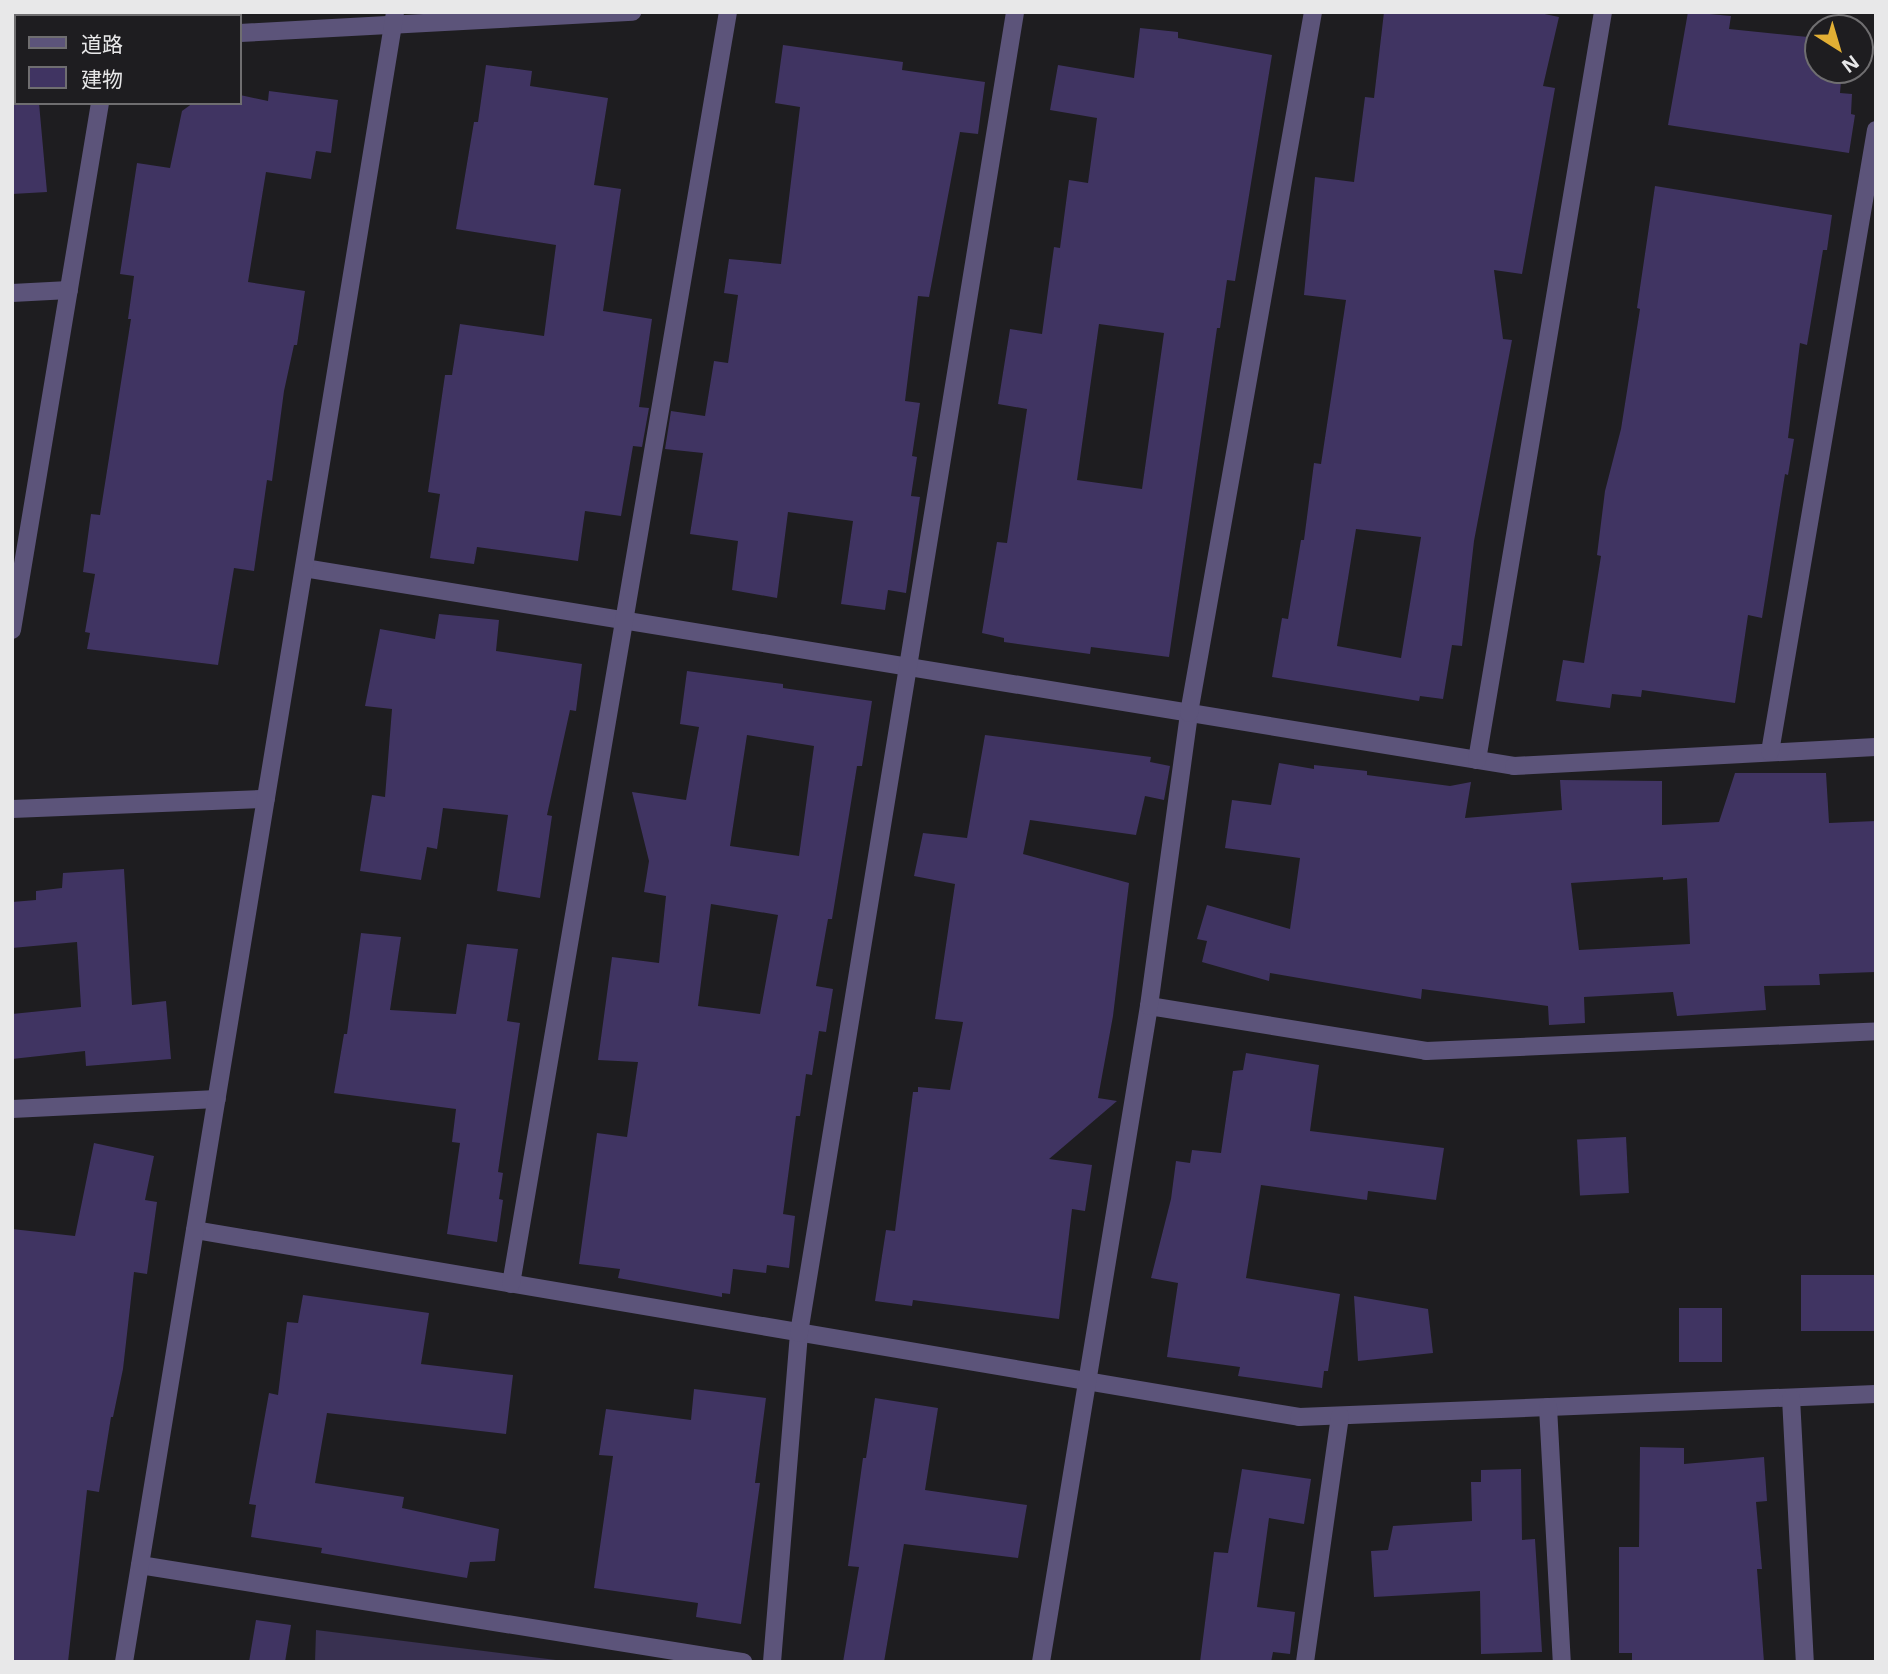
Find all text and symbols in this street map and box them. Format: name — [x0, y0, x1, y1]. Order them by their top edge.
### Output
legend — [14, 14, 242, 105]
north arrow — [1804, 14, 1874, 84]
text: 道路 — [81, 30, 123, 58]
text: N — [1836, 49, 1864, 79]
text: 建物 — [81, 65, 123, 93]

